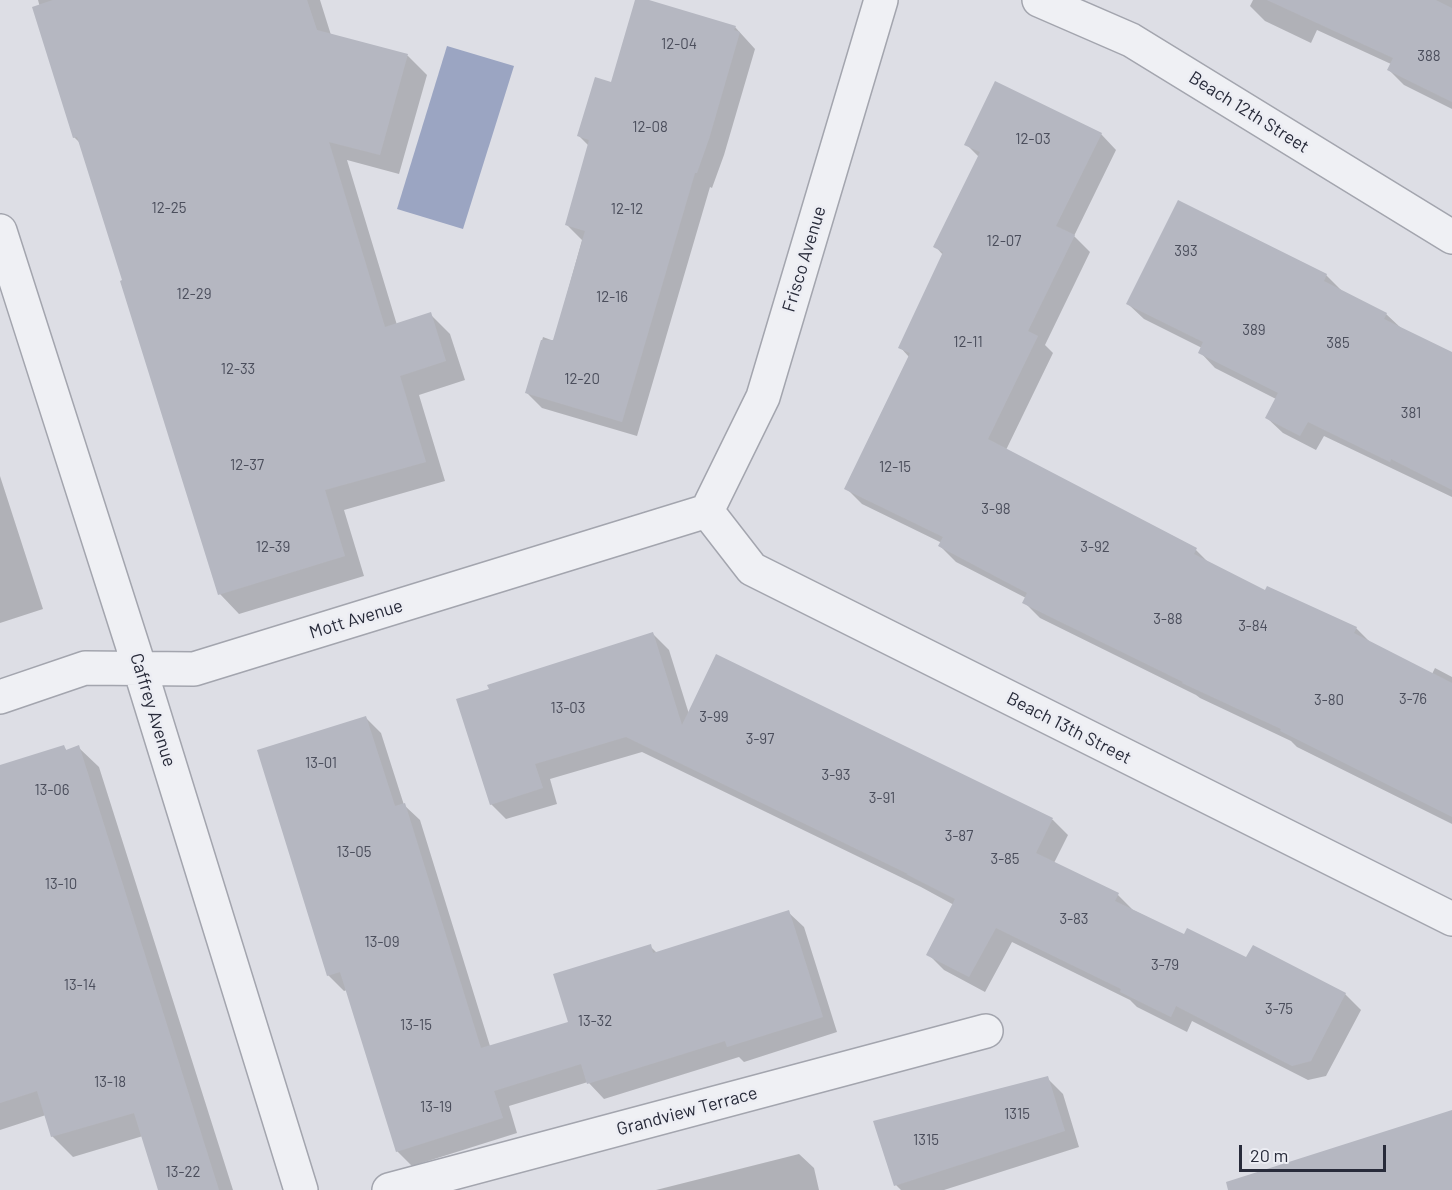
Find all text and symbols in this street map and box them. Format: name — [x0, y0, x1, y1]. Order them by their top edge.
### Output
house number: 12-04 — [661, 35, 697, 53]
house number: 388 — [1417, 47, 1441, 65]
street label: Beach 12th Street — [1185, 66, 1313, 158]
house number: 12-08 — [632, 118, 668, 136]
house number: 12-03 — [1015, 130, 1051, 148]
house number: 12-25 — [152, 199, 186, 217]
house number: 12-12 — [611, 200, 643, 218]
street label: Frisco Avenue — [778, 203, 830, 315]
house number: 12-07 — [987, 232, 1021, 250]
house number: 393 — [1174, 242, 1198, 260]
house number: 12-29 — [176, 285, 212, 303]
house number: 12-16 — [596, 288, 628, 306]
house number: 389 — [1242, 321, 1266, 339]
house number: 12-11 — [953, 333, 983, 351]
house number: 385 — [1326, 334, 1350, 352]
house number: 12-33 — [221, 360, 255, 378]
house number: 12-20 — [564, 370, 600, 388]
house number: 381 — [1401, 404, 1421, 422]
house number: 12-37 — [230, 456, 264, 474]
house number: 12-15 — [879, 458, 911, 476]
house number: 3-98 — [981, 500, 1011, 518]
house number: 12-39 — [256, 538, 290, 556]
house number: 3-92 — [1080, 538, 1110, 556]
street label: Mott Avenue — [307, 595, 405, 643]
house number: 3-88 — [1153, 610, 1183, 628]
house number: 3-84 — [1238, 617, 1268, 635]
street label: Caffrey Avenue — [125, 651, 181, 769]
street label: Beach 13th Street — [1003, 687, 1135, 769]
house number: 3-76 — [1399, 690, 1427, 708]
house number: 3-80 — [1314, 691, 1344, 709]
house number: 13-03 — [550, 699, 586, 717]
house number: 3-99 — [699, 708, 729, 726]
house number: 3-97 — [746, 730, 774, 748]
house number: 13-01 — [305, 754, 337, 772]
house number: 3-93 — [821, 766, 851, 784]
house number: 13-06 — [34, 781, 70, 799]
house number: 3-91 — [869, 789, 895, 807]
house number: 3-87 — [945, 827, 973, 845]
house number: 13-05 — [336, 843, 372, 861]
house number: 3-85 — [990, 850, 1020, 868]
house number: 13-10 — [45, 875, 77, 893]
house number: 3-83 — [1059, 910, 1089, 928]
house number: 13-09 — [364, 933, 400, 951]
house number: 3-79 — [1151, 956, 1179, 974]
house number: 13-14 — [64, 976, 96, 994]
house number: 3-75 — [1265, 1000, 1293, 1018]
house number: 13-32 — [578, 1012, 612, 1030]
house number: 13-15 — [400, 1016, 432, 1034]
house number: 13-18 — [94, 1073, 126, 1091]
street label: Grandview Terrace — [614, 1082, 760, 1140]
house number: 13-19 — [420, 1098, 452, 1116]
house number: 1315 — [1004, 1105, 1030, 1123]
house number: 1315 — [913, 1131, 939, 1149]
scale bar — [1242, 1133, 1389, 1171]
text: 20 m — [1250, 1144, 1288, 1166]
house number: 13-22 — [166, 1163, 200, 1181]

